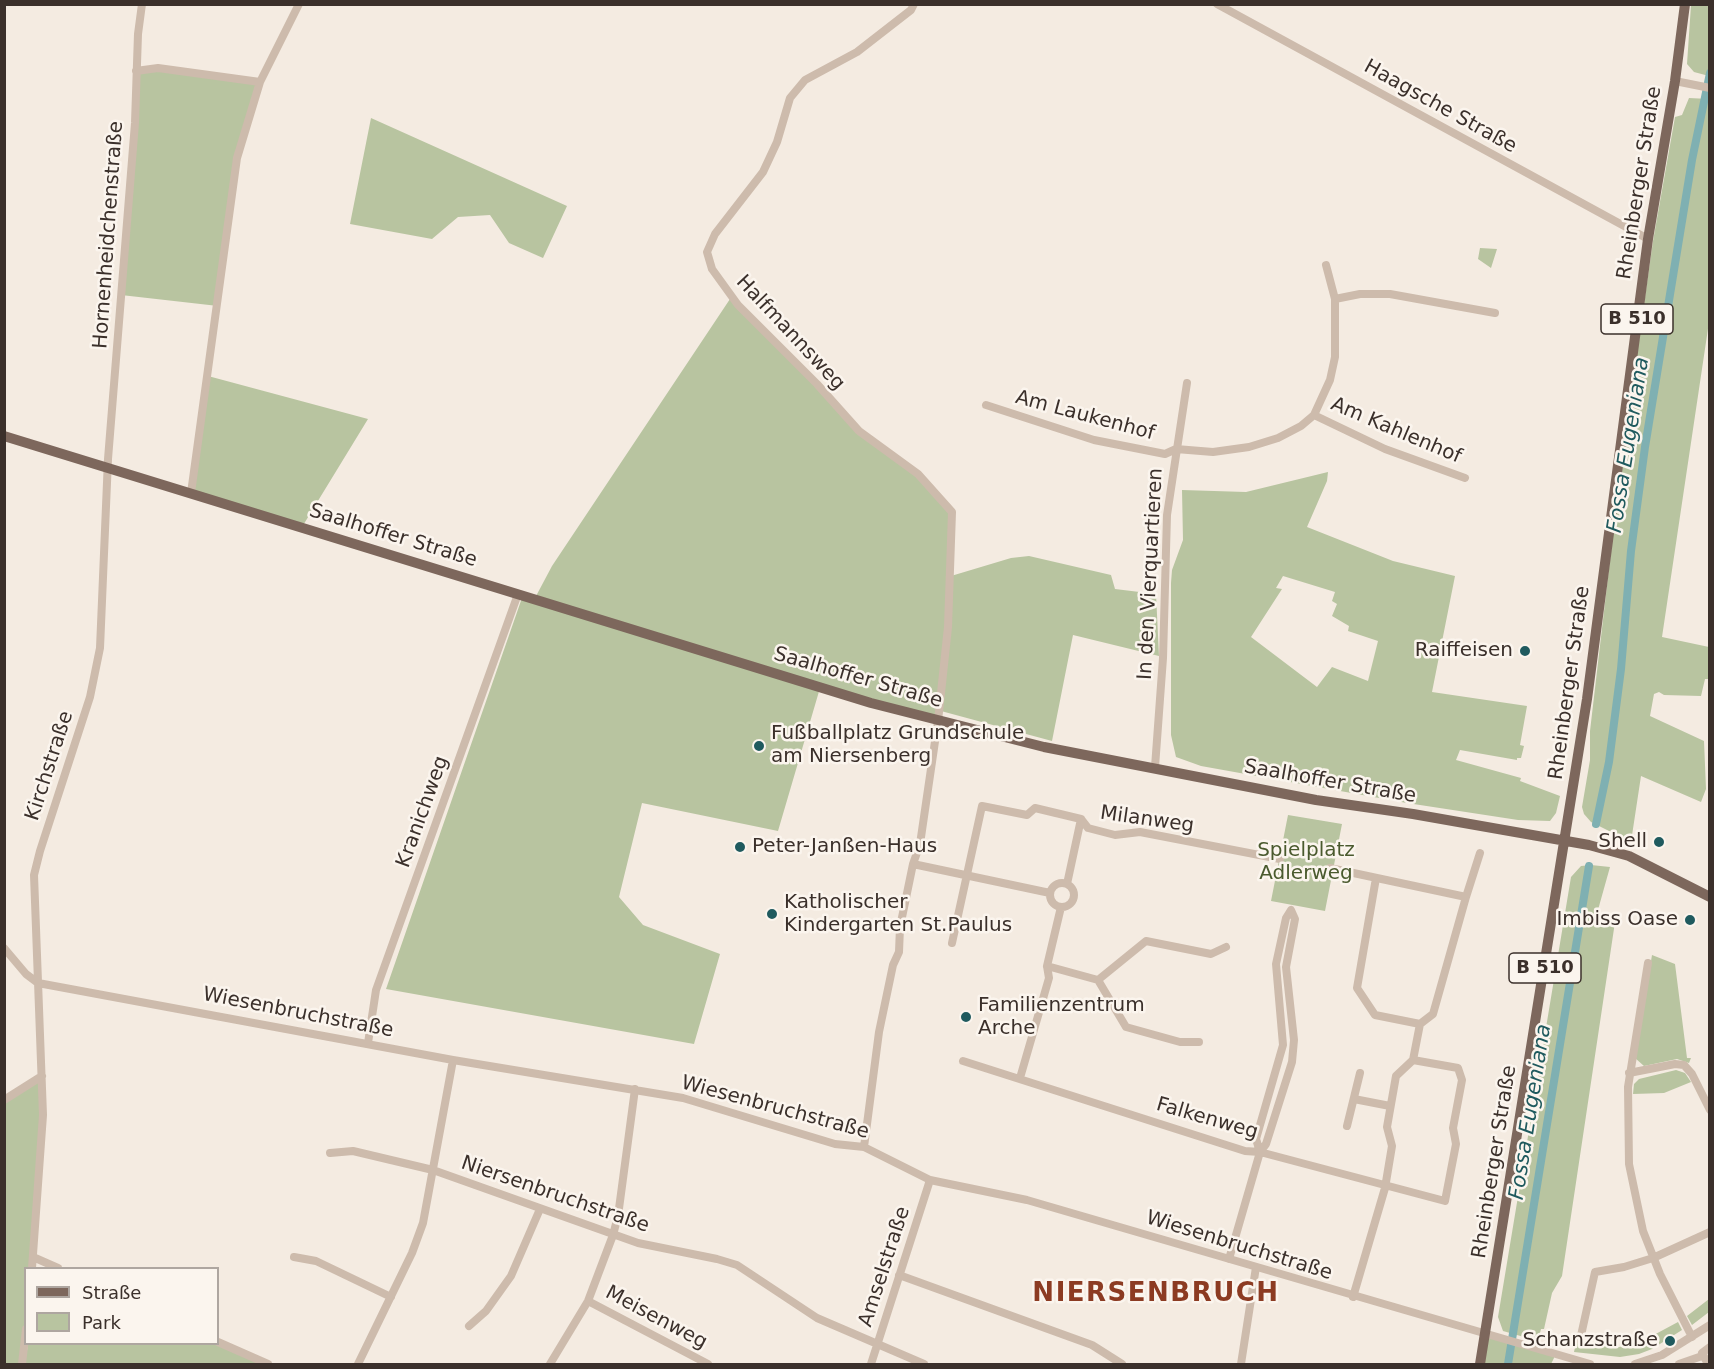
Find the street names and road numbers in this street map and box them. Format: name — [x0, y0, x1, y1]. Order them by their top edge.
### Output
street label: Haagsche Straße — [1359, 55, 1521, 159]
street label: Rheinberger Straße — [1613, 85, 1667, 281]
street label: Hornenheidchenstraße — [89, 120, 129, 350]
street label: Halfmannsweg — [730, 270, 850, 396]
road number: B 510 — [1601, 304, 1673, 334]
street label: Am Laukenhof — [1013, 386, 1157, 446]
street label: Am Kahlenhof — [1327, 393, 1465, 469]
street label: In den Vierquartieren — [1133, 467, 1169, 681]
street label: Saalhoffer Straße — [306, 499, 480, 573]
street label: Rheinberger Straße — [1545, 585, 1595, 781]
street label: Saalhoffer Straße — [771, 642, 945, 714]
street label: Kirchstraße — [21, 708, 79, 824]
street label: Kranichweg — [392, 753, 454, 871]
street label: Saalhoffer Straße — [1242, 755, 1418, 809]
street label: Milanweg — [1098, 802, 1196, 838]
road number: B 510 — [1509, 953, 1581, 983]
street label: Wiesenbruchstraße — [201, 983, 395, 1043]
street label: Rheinberger Straße — [1468, 1064, 1522, 1260]
street label: Wiesenbruchstraße — [678, 1071, 872, 1145]
street label: Falkenweg — [1153, 1093, 1261, 1145]
street label: Niersenbruchstraße — [458, 1152, 652, 1238]
street label: Amselstraße — [854, 1204, 916, 1330]
street label: Wiesenbruchstraße — [1143, 1206, 1335, 1286]
street label: Meisenweg — [601, 1281, 711, 1355]

